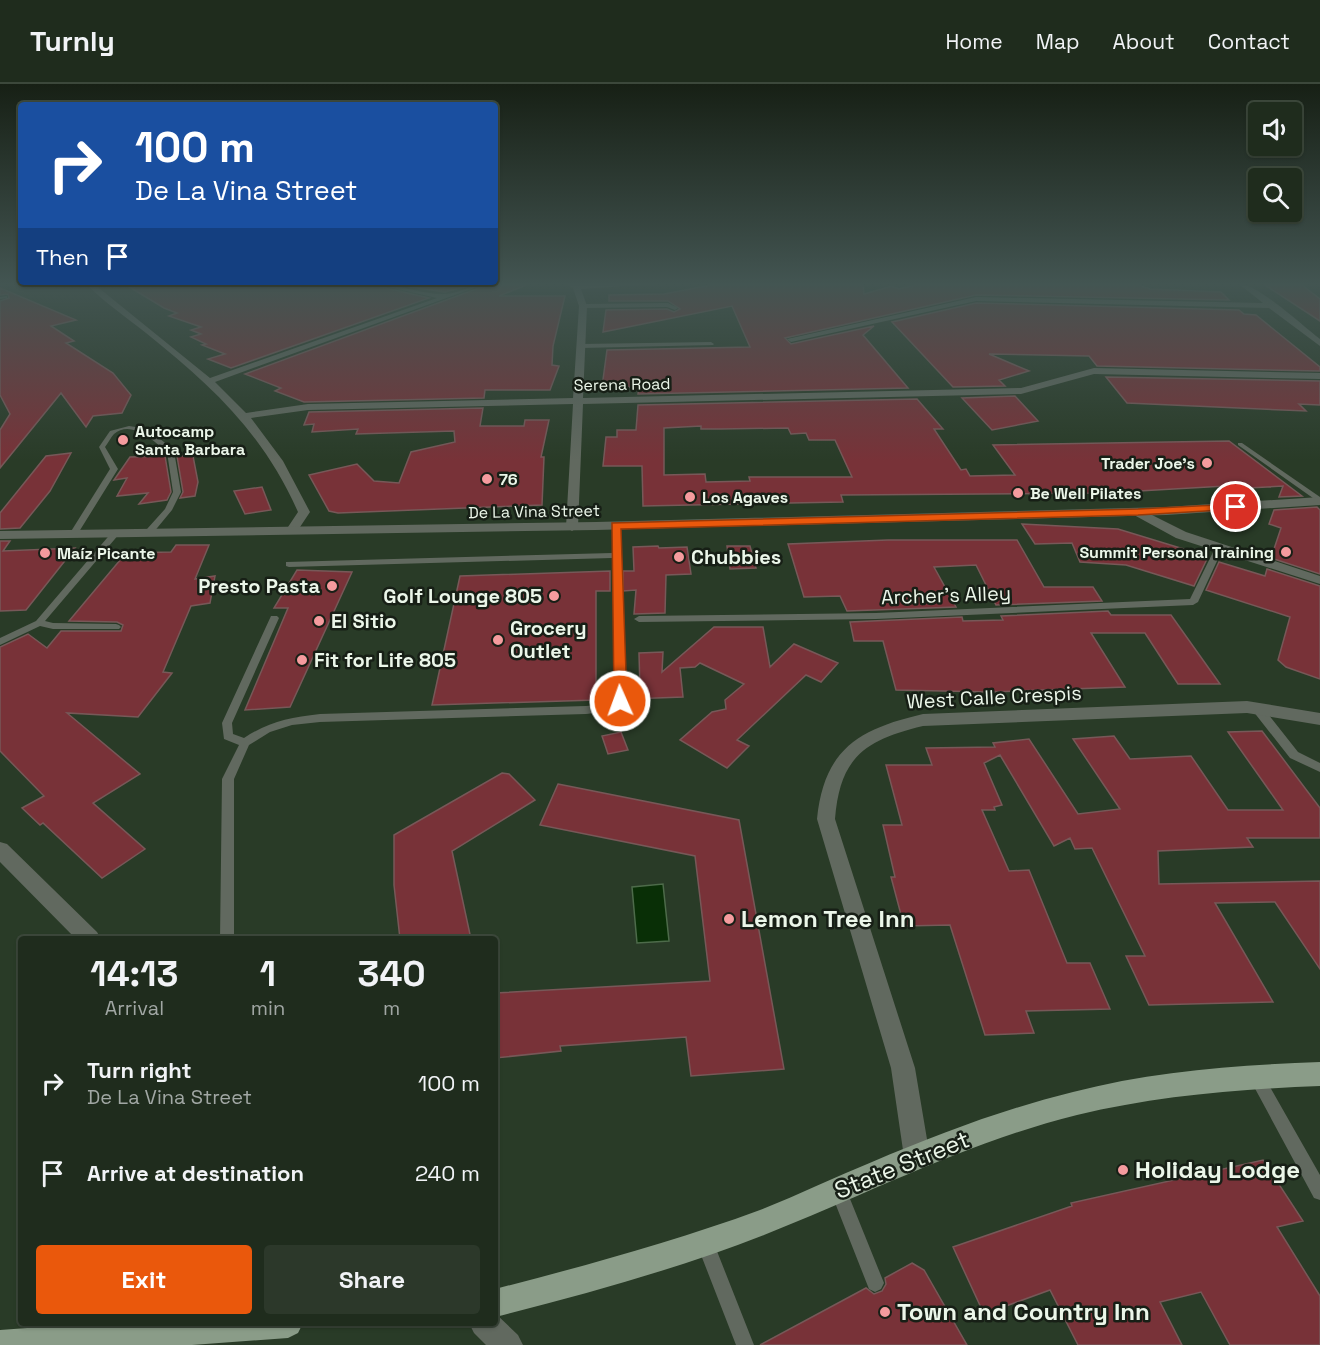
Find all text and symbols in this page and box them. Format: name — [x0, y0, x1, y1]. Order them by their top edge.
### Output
text: Turnly — [30, 23, 115, 59]
text: Home — [945, 28, 1003, 55]
text: Map — [1036, 28, 1080, 55]
text: About — [1113, 28, 1175, 55]
text: Contact — [1208, 28, 1290, 55]
map controls — [1248, 102, 1302, 222]
button: sound — [1248, 102, 1302, 156]
text: 100 m — [135, 121, 255, 174]
icon: right — [36, 126, 114, 204]
button: search — [1248, 168, 1302, 222]
text: De La Vina Street — [135, 173, 358, 208]
icon: arrive — [101, 240, 134, 273]
text: Then — [36, 243, 89, 271]
street label: Serena Road — [573, 373, 671, 396]
place label: Autocamp Santa Barbara — [135, 421, 245, 460]
marker: Autocamp Santa Barbara — [116, 433, 130, 447]
place label: Trader Joe's — [1101, 453, 1195, 474]
marker: Trader Joe's — [1200, 456, 1214, 470]
place label: 76 — [499, 469, 518, 490]
marker: 76 — [480, 472, 494, 486]
pin — [1210, 481, 1261, 532]
place label: Be Well Pilates — [1030, 483, 1141, 504]
marker: Be Well Pilates — [1011, 486, 1025, 500]
place label: Los Agaves — [702, 487, 788, 508]
marker: Los Agaves — [683, 490, 697, 504]
icon: arrive — [1219, 490, 1252, 523]
street label: De La Vina Street — [468, 500, 600, 523]
place label: Summit Personal Training — [1079, 542, 1274, 563]
place label: Maíz Picante — [57, 543, 155, 564]
place label: Chubbies — [691, 544, 781, 570]
marker: Summit Personal Training — [1279, 545, 1293, 559]
marker: Maíz Picante — [38, 546, 52, 560]
marker: Chubbies — [672, 550, 686, 564]
place label: Presto Pasta — [198, 573, 320, 599]
marker: Presto Pasta — [325, 579, 339, 593]
street label: Archer's Alley — [880, 580, 1012, 610]
place label: Golf Lounge 805 — [383, 583, 542, 609]
marker: Golf Lounge 805 — [547, 589, 561, 603]
place label: El Sitio — [331, 608, 397, 634]
marker: El Sitio — [312, 614, 326, 628]
place label: Grocery Outlet — [510, 615, 587, 664]
marker: Grocery Outlet — [491, 633, 505, 647]
place label: Fit for Life 805 — [314, 647, 456, 673]
marker: Fit for Life 805 — [295, 653, 309, 667]
position arrow — [588, 669, 652, 733]
street label: West Calle Crespis — [906, 679, 1082, 715]
place label: Lemon Tree Inn — [741, 903, 914, 934]
marker: Lemon Tree Inn — [722, 912, 736, 926]
text: 14:13 — [90, 951, 178, 997]
text: 1 — [260, 951, 276, 997]
text: 340 — [358, 951, 426, 997]
text: Arrival — [105, 995, 164, 1021]
text: min — [251, 995, 285, 1021]
text: m — [383, 995, 400, 1021]
text: Turn right — [87, 1056, 192, 1084]
icon: right — [36, 1067, 69, 1100]
text: 100 m — [418, 1069, 480, 1097]
text: De La Vina Street — [87, 1084, 252, 1110]
street label: State Street — [830, 1123, 974, 1206]
place label: Holiday Lodge — [1135, 1154, 1300, 1185]
icon: arrive — [36, 1157, 69, 1190]
text: Arrive at destination — [87, 1159, 304, 1187]
text: 240 m — [415, 1159, 480, 1187]
marker: Holiday Lodge — [1116, 1163, 1130, 1177]
button: Exit — [36, 1245, 252, 1314]
button: Share — [264, 1245, 480, 1314]
place label: Town and Country Inn — [897, 1296, 1150, 1327]
marker: Town and Country Inn — [878, 1305, 892, 1319]

